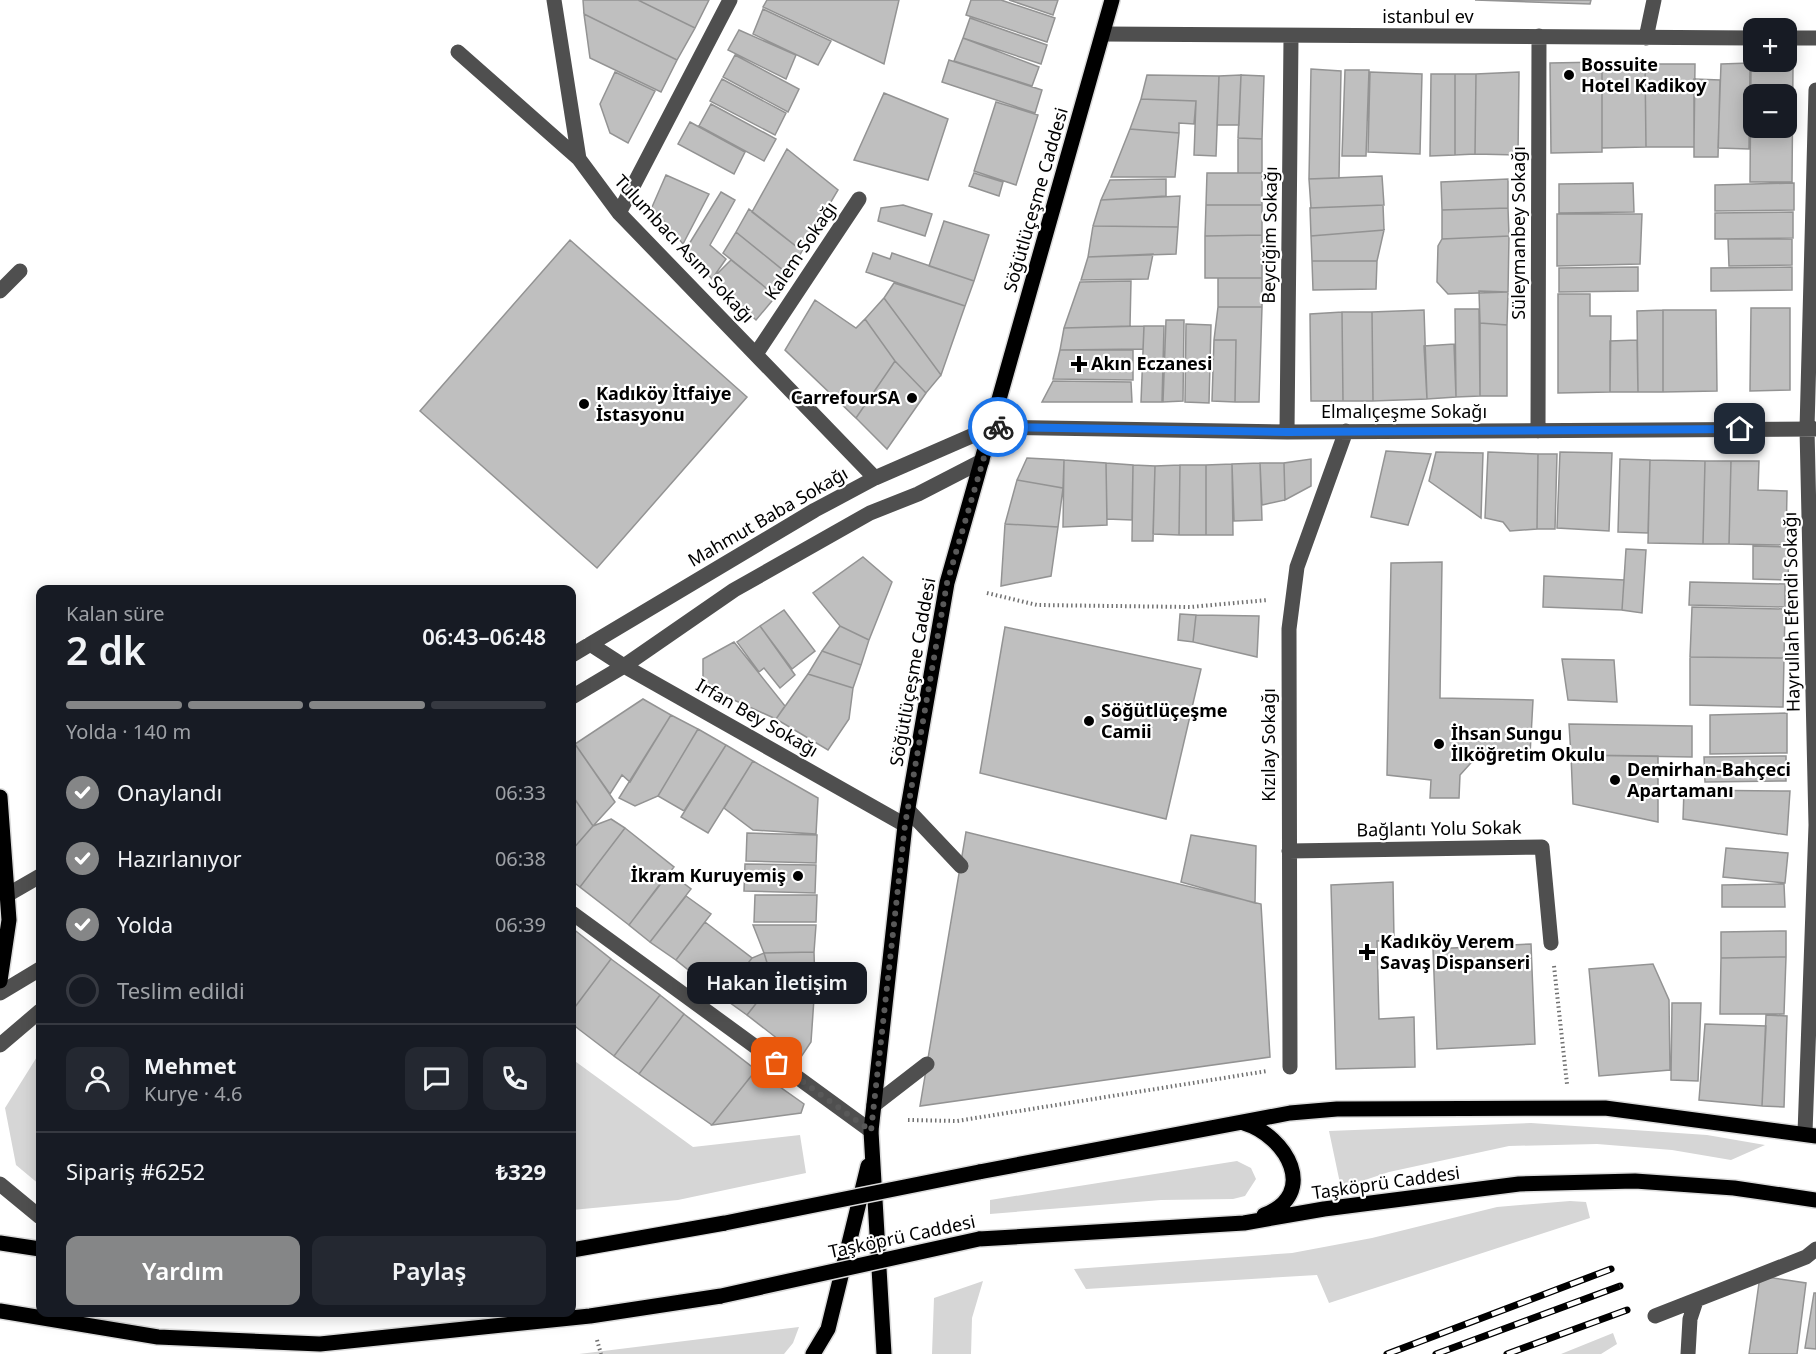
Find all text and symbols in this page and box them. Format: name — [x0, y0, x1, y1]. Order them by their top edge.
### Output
street label: istanbul ev — [1382, 4, 1475, 28]
map controls — [1743, 18, 1797, 138]
button: + — [1743, 18, 1797, 72]
place label: Bossuite Hotel Kadikoy — [1581, 52, 1707, 97]
marker: Bossuite Hotel Kadikoy — [1562, 68, 1576, 82]
button: − — [1743, 84, 1797, 138]
street label: Söğütlüçeşme Caddesi — [997, 104, 1073, 295]
street label: Süleymanbey Sokağı — [1506, 146, 1530, 320]
street label: Beyciğim Sokağı — [1256, 166, 1282, 304]
street label: Tulumbacı Asım Sokağı — [610, 169, 760, 328]
street label: Kalem Sokağı — [758, 197, 842, 304]
place label: Akın Eczanesi — [1091, 351, 1212, 375]
marker: Akın Eczanesi — [1072, 357, 1086, 371]
place label: Kadıköy İtfaiye İstasyonu — [596, 381, 731, 426]
place label: CarrefourSA — [791, 385, 901, 409]
marker: CarrefourSA — [905, 391, 919, 405]
marker: Kadıköy İtfaiye İstasyonu — [577, 397, 591, 411]
courier — [968, 397, 1028, 457]
street label: Elmalıçeşme Sokağı — [1321, 399, 1487, 423]
pin — [1714, 403, 1765, 454]
icon: bike — [982, 411, 1015, 444]
icon: home — [1723, 412, 1756, 445]
street label: Mahmut Baba Sokağı — [683, 461, 852, 572]
street label: Hayrullah Efendi Sokağı — [1777, 512, 1805, 712]
street label: Söğütlüçeşme Caddesi — [884, 576, 940, 768]
text: Kalan süre — [66, 600, 165, 627]
text: 06:43–06:48 — [422, 621, 546, 651]
text: 2 dk — [66, 623, 146, 676]
street label: Irfan Bey Sokağı — [692, 672, 823, 762]
street label: Kızılay Sokağı — [1256, 688, 1280, 802]
place label: Söğütlüçeşme Camii — [1101, 698, 1228, 743]
marker: Söğütlüçeşme Camii — [1082, 714, 1096, 728]
text: Yolda · 140 m — [66, 718, 191, 745]
place label: İhsan Sungu İlköğretim Okulu — [1451, 721, 1605, 766]
marker: İhsan Sungu İlköğretim Okulu — [1432, 737, 1446, 751]
place label: Demirhan-Bahçeci Apartamanı — [1627, 757, 1791, 802]
marker: Demirhan-Bahçeci Apartamanı — [1608, 773, 1622, 787]
icon: check — [66, 776, 99, 809]
text: Onaylandı — [117, 777, 222, 807]
text: 06:33 — [495, 779, 546, 806]
street label: Bağlantı Yolu Sokak — [1356, 815, 1522, 841]
icon: check — [66, 842, 99, 875]
text: Hazırlanıyor — [117, 843, 242, 873]
text: 06:38 — [495, 845, 546, 872]
place label: İkram Kuruyemiş — [631, 863, 786, 887]
marker: İkram Kuruyemiş — [791, 869, 805, 883]
icon: check — [66, 908, 99, 941]
text: Yolda — [117, 909, 173, 939]
text: 06:39 — [495, 911, 546, 938]
place label: Kadıköy Verem Savaş Dispanseri — [1380, 929, 1530, 974]
marker: Kadıköy Verem Savaş Dispanseri — [1358, 943, 1376, 961]
callout: Hakan İletişim — [687, 961, 867, 1003]
text: Hakan İletişim — [706, 969, 848, 996]
text: Teslim edildi — [117, 975, 245, 1005]
pin — [751, 1037, 802, 1088]
icon: bag — [760, 1046, 793, 1079]
button: person — [66, 1047, 129, 1110]
button: chat — [405, 1047, 468, 1110]
button: phone — [483, 1047, 546, 1110]
text: Mehmet — [144, 1050, 236, 1080]
text: Kurye · 4.6 — [144, 1080, 242, 1107]
text: Sipariş #6252 — [66, 1156, 205, 1186]
text: ₺329 — [496, 1156, 546, 1186]
street label: Taşköprü Caddesi — [1310, 1160, 1461, 1204]
street label: Taşköprü Caddesi — [826, 1209, 977, 1263]
button: Yardım — [66, 1236, 300, 1305]
button: Paylaş — [312, 1236, 546, 1305]

